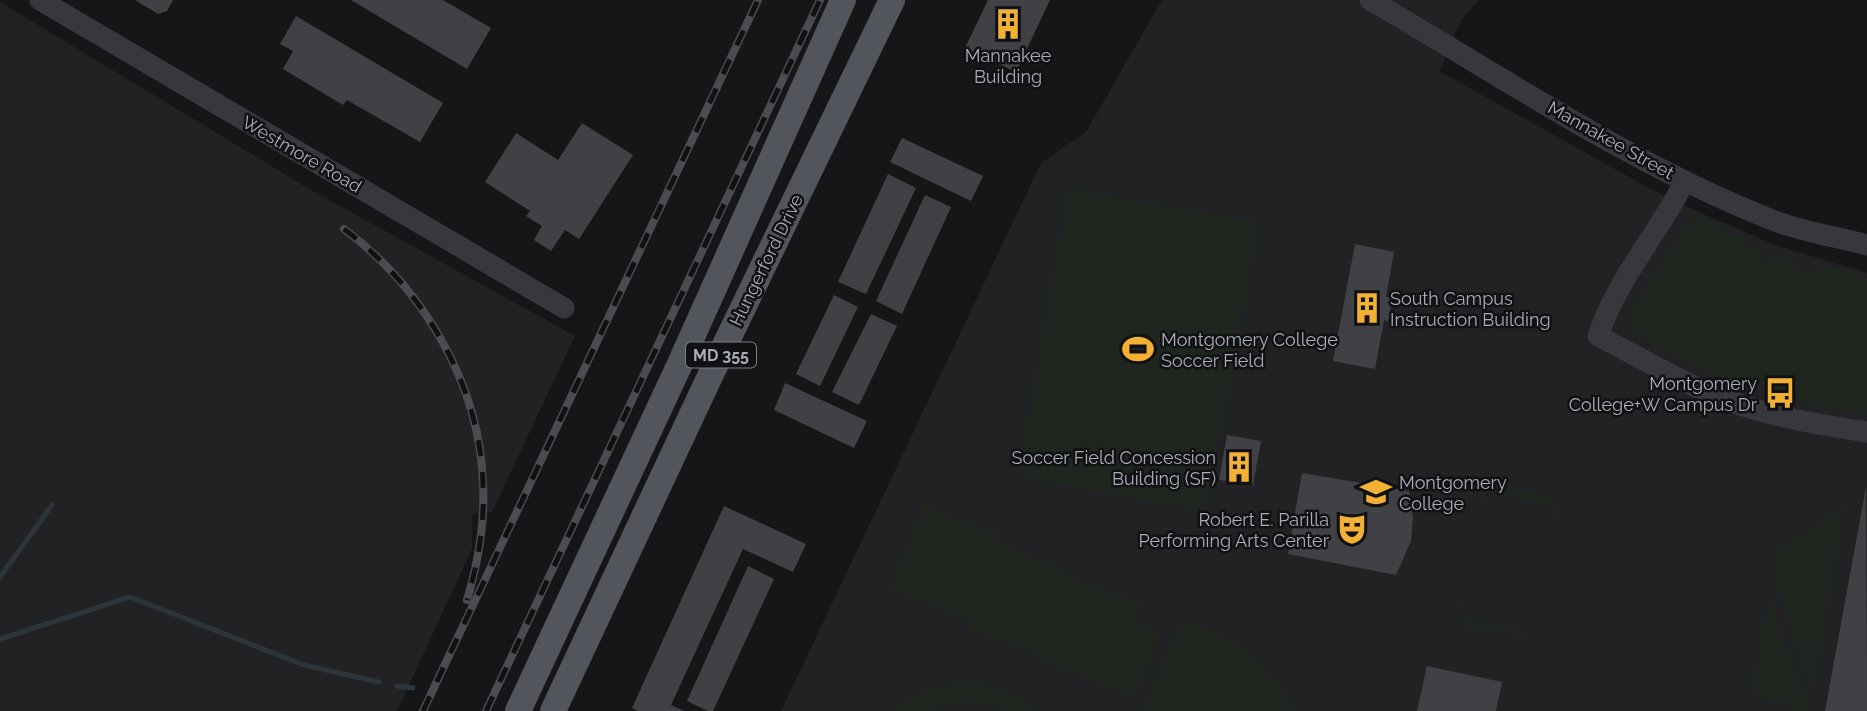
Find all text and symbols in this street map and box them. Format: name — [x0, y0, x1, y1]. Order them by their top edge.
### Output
building icon: Mannakee Building — [991, 7, 1025, 41]
place label: Mannakee Building — [965, 45, 1052, 87]
street label: Mannakee Street — [1544, 97, 1678, 183]
street label: Westmore Road — [238, 111, 366, 197]
street label: Hungerford Drive — [725, 190, 807, 329]
place label: South Campus Instruction Building — [1390, 288, 1551, 330]
building icon: South Campus Instruction Building — [1350, 291, 1384, 325]
place label: Montgomery College Soccer Field — [1161, 329, 1338, 371]
sports icon: Montgomery College Soccer Field — [1121, 332, 1155, 366]
road number: MD 355 — [686, 342, 756, 368]
place label: Montgomery College+W Campus Dr — [1569, 373, 1758, 415]
bus stop icon: Montgomery College+W Campus Dr — [1763, 376, 1797, 410]
place label: Soccer Field Concession Building (SF) — [1012, 447, 1216, 489]
building icon: Soccer Field Concession Building (SF) — [1222, 450, 1256, 484]
place label: Montgomery College — [1399, 472, 1507, 514]
school or university icon: Montgomery College — [1359, 475, 1393, 509]
place label: Robert E. Parilla Performing Arts Center — [1138, 509, 1330, 551]
theatre icon: Robert E. Parilla Performing Arts Center — [1335, 512, 1369, 546]

